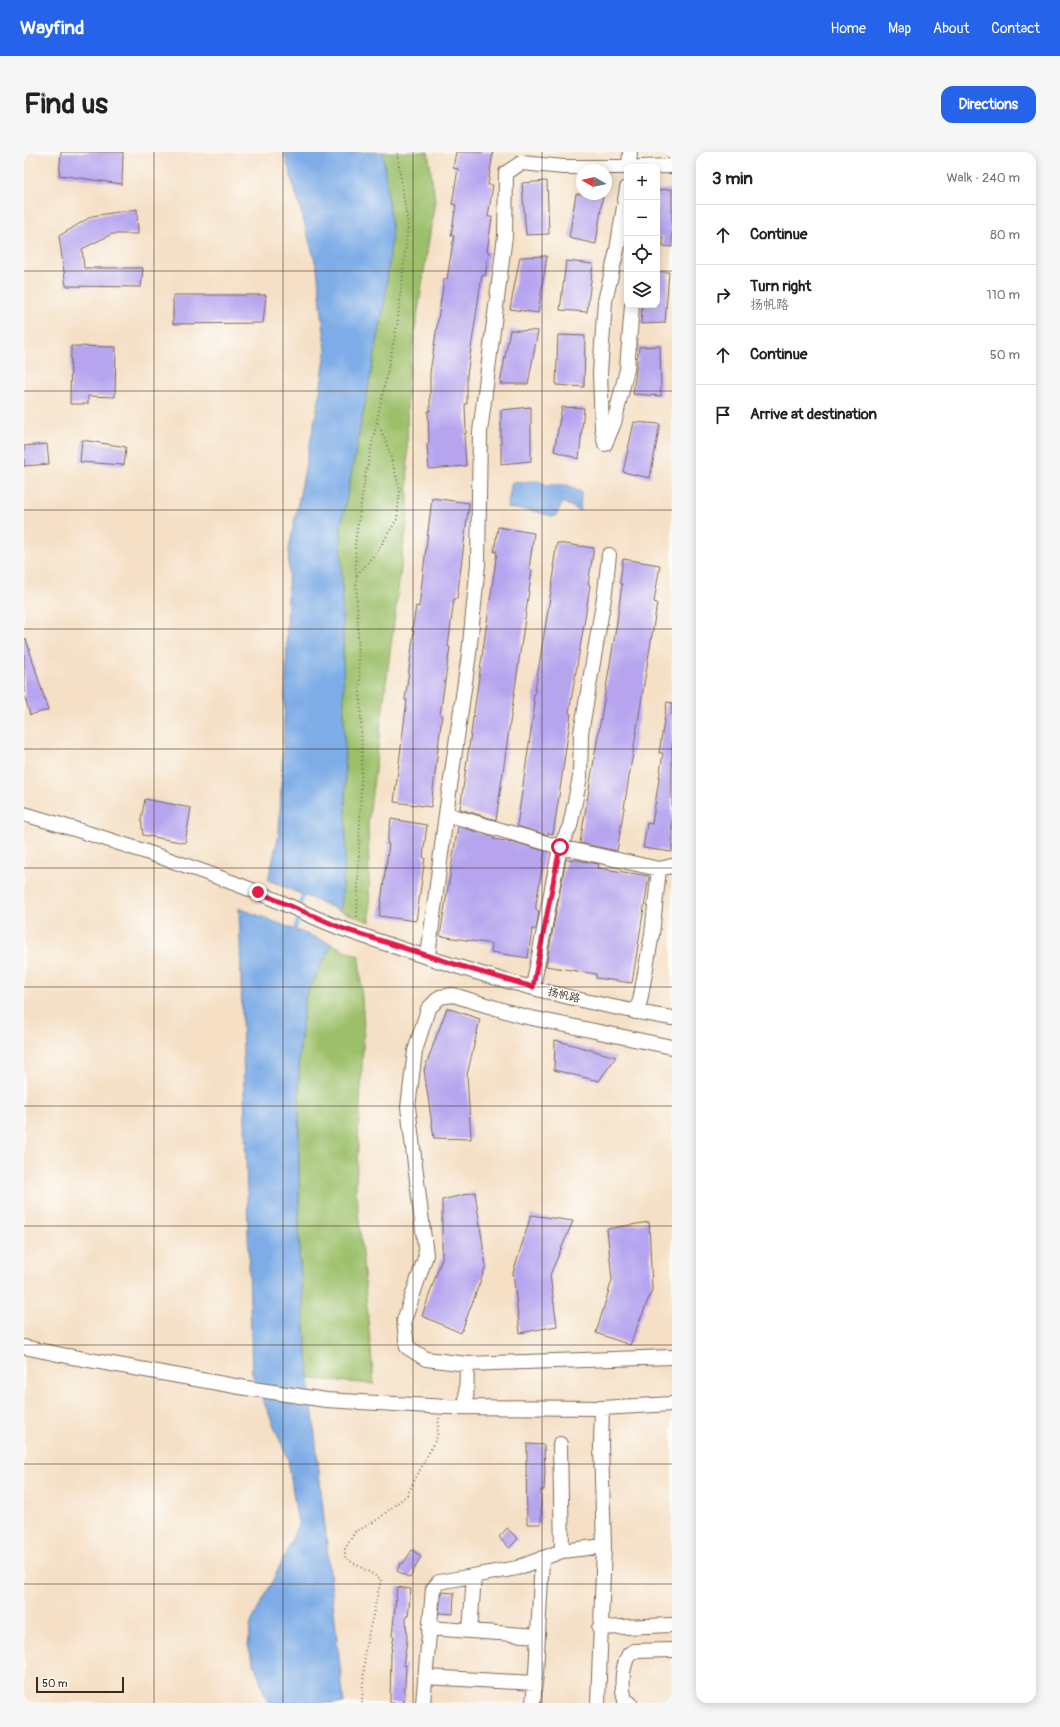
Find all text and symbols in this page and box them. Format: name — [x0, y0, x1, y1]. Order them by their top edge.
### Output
text: Wayfind — [20, 16, 84, 40]
text: Home — [831, 20, 866, 37]
text: Map — [888, 20, 911, 37]
text: About — [933, 20, 969, 37]
text: Contact — [991, 20, 1040, 37]
button: Directions — [941, 86, 1036, 123]
text: Find us — [24, 87, 108, 122]
north arrow — [576, 164, 612, 200]
map controls — [624, 164, 660, 308]
button: + — [624, 164, 660, 200]
text: 3 min — [712, 168, 753, 189]
text: Walk · 240 m — [946, 170, 1020, 186]
button: − — [624, 200, 660, 236]
icon: ahead — [712, 224, 734, 246]
text: Continue — [750, 225, 808, 244]
text: 80 m — [990, 227, 1020, 243]
button: locate — [624, 236, 660, 272]
button: layers — [624, 272, 660, 308]
text: Turn right — [750, 277, 811, 296]
icon: right — [712, 284, 734, 306]
text: 110 m — [987, 287, 1020, 303]
text: 扬帆路 — [750, 297, 789, 313]
icon: ahead — [712, 344, 734, 366]
text: Continue — [750, 345, 808, 364]
text: 50 m — [990, 347, 1020, 363]
icon: arrive — [712, 404, 734, 426]
text: Arrive at destination — [750, 405, 877, 424]
route start — [551, 838, 569, 856]
route end — [249, 883, 267, 901]
street label: 扬帆路 — [546, 985, 582, 1005]
scale bar — [36, 1675, 124, 1694]
text: 50 m — [42, 1677, 68, 1690]

